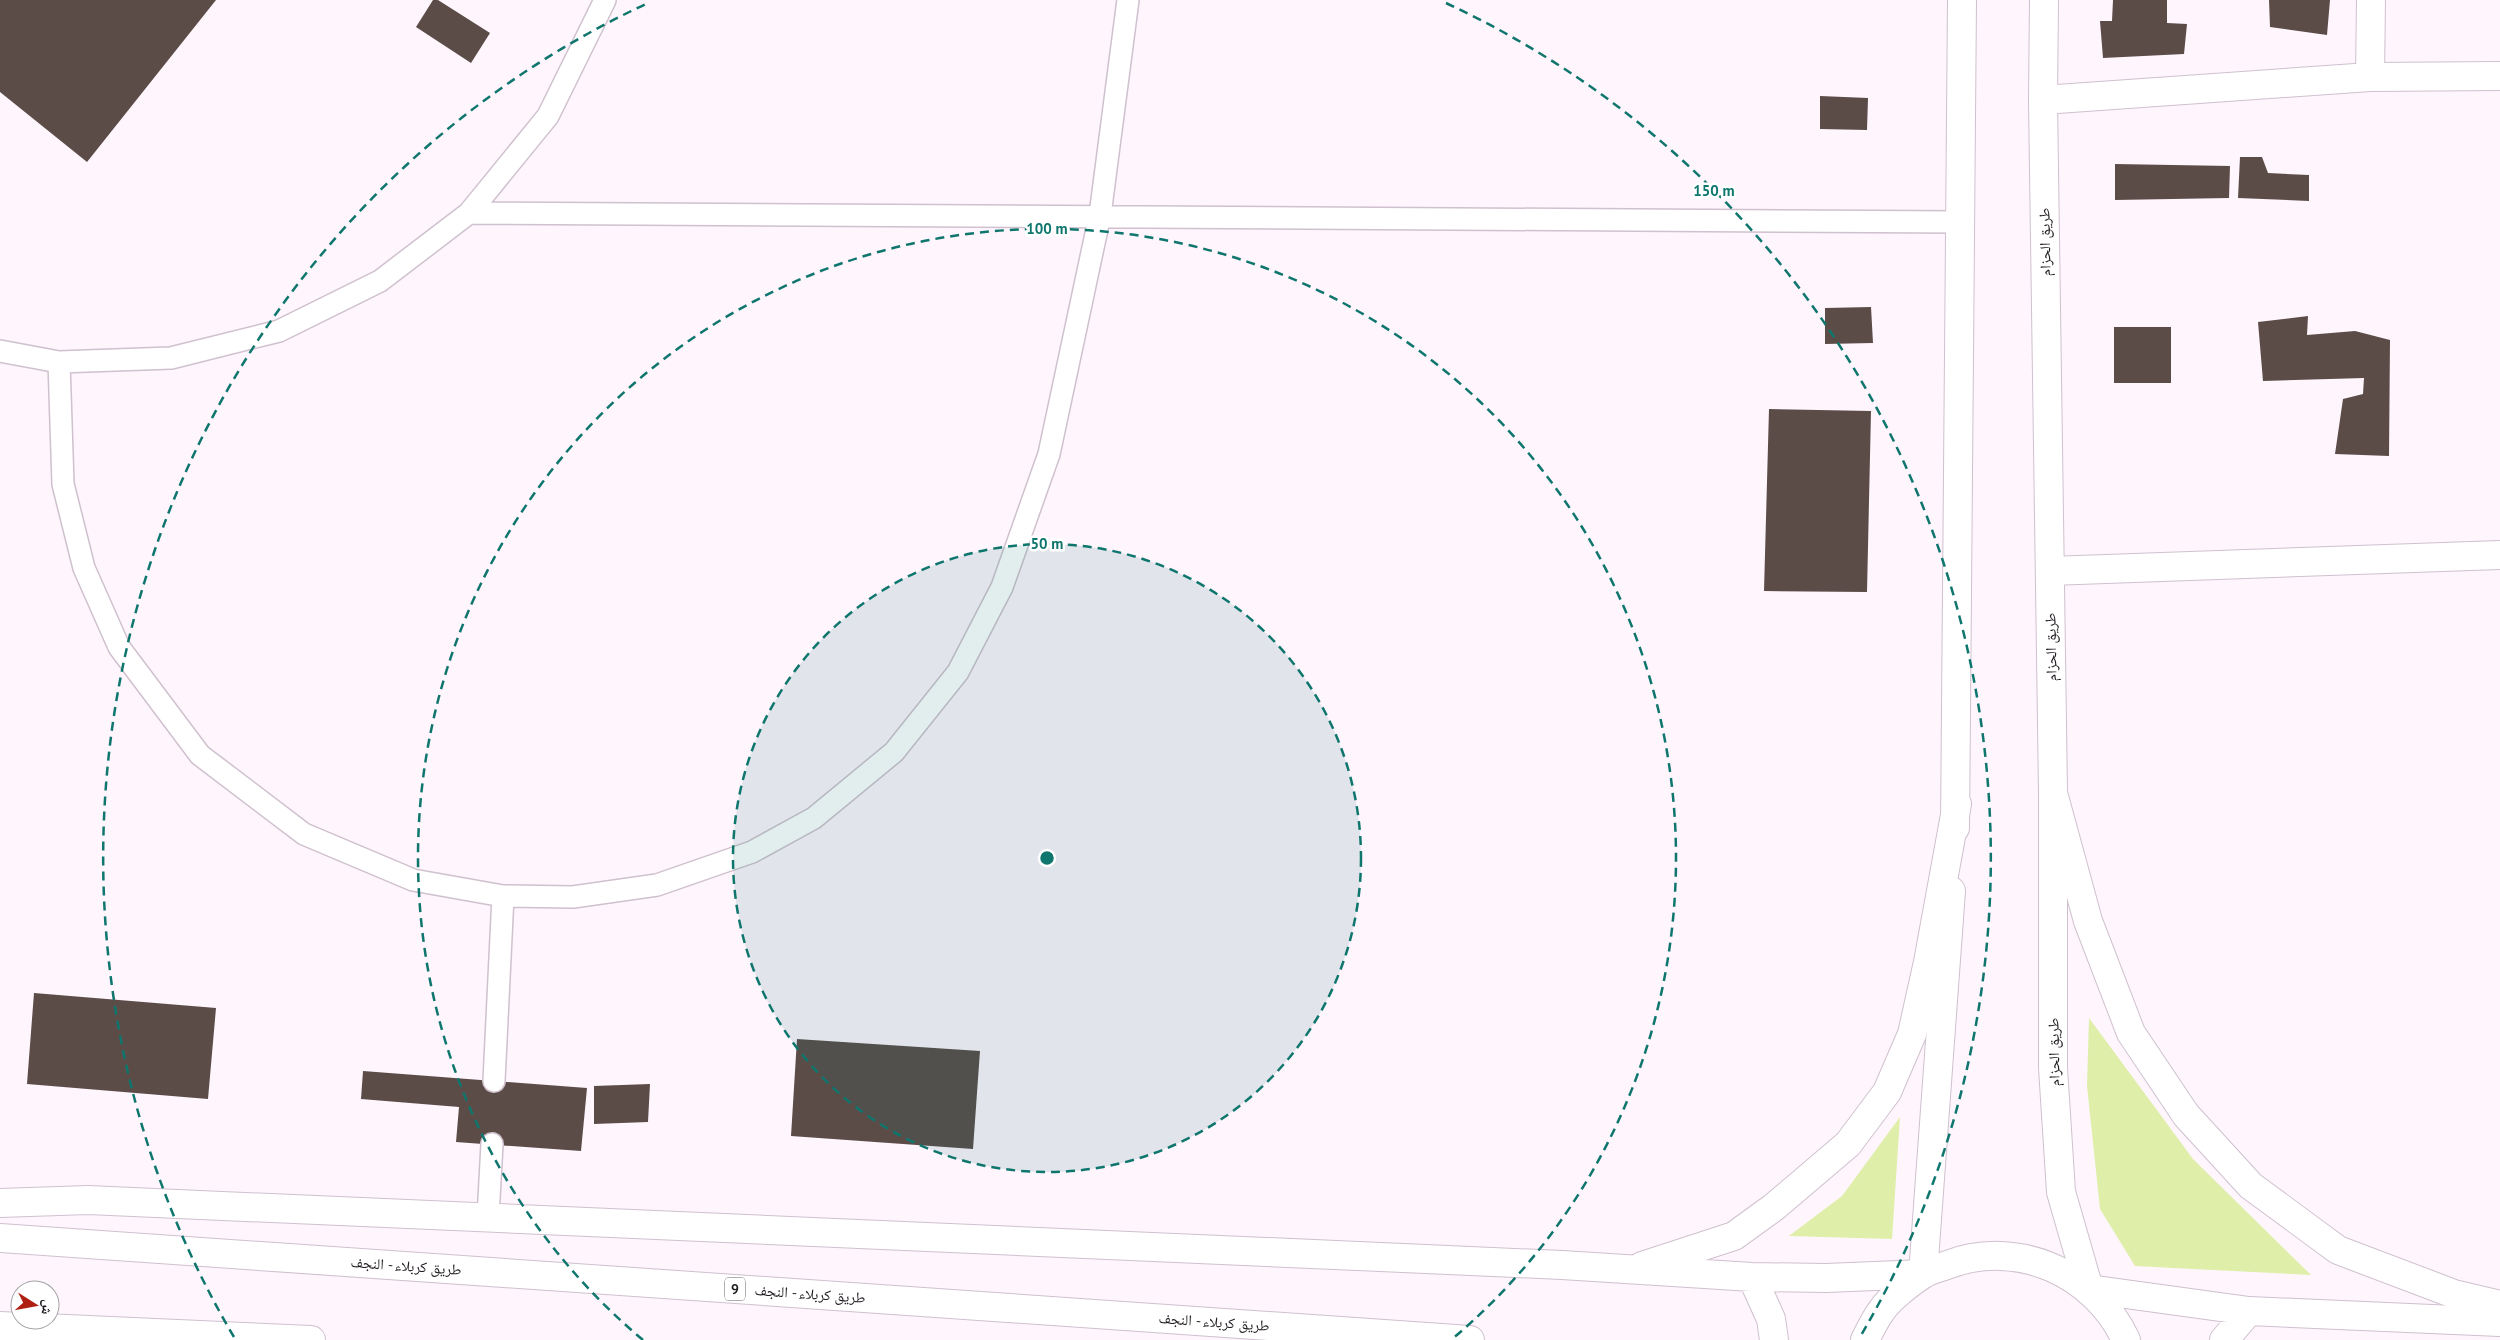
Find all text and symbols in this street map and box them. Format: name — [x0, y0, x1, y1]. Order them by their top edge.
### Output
text: 150 m — [1693, 181, 1735, 200]
street label: طريق الحزام — [2034, 208, 2056, 276]
text: 100 m — [1026, 219, 1068, 238]
text: 50 m — [1031, 534, 1063, 553]
street label: طريق الحزام — [2040, 613, 2062, 681]
centre of rings — [1038, 849, 1056, 867]
street label: طريق الحزام — [2043, 1018, 2065, 1086]
street label: طريق کربلاء - النجف — [350, 1252, 462, 1280]
road number: 9 — [725, 1278, 745, 1300]
north arrow — [10, 1280, 60, 1330]
street label: طريق کربلاء - النجف — [754, 1280, 866, 1308]
text: ش — [37, 1298, 58, 1317]
street label: طريق کربلاء - النجف — [1158, 1308, 1270, 1336]

